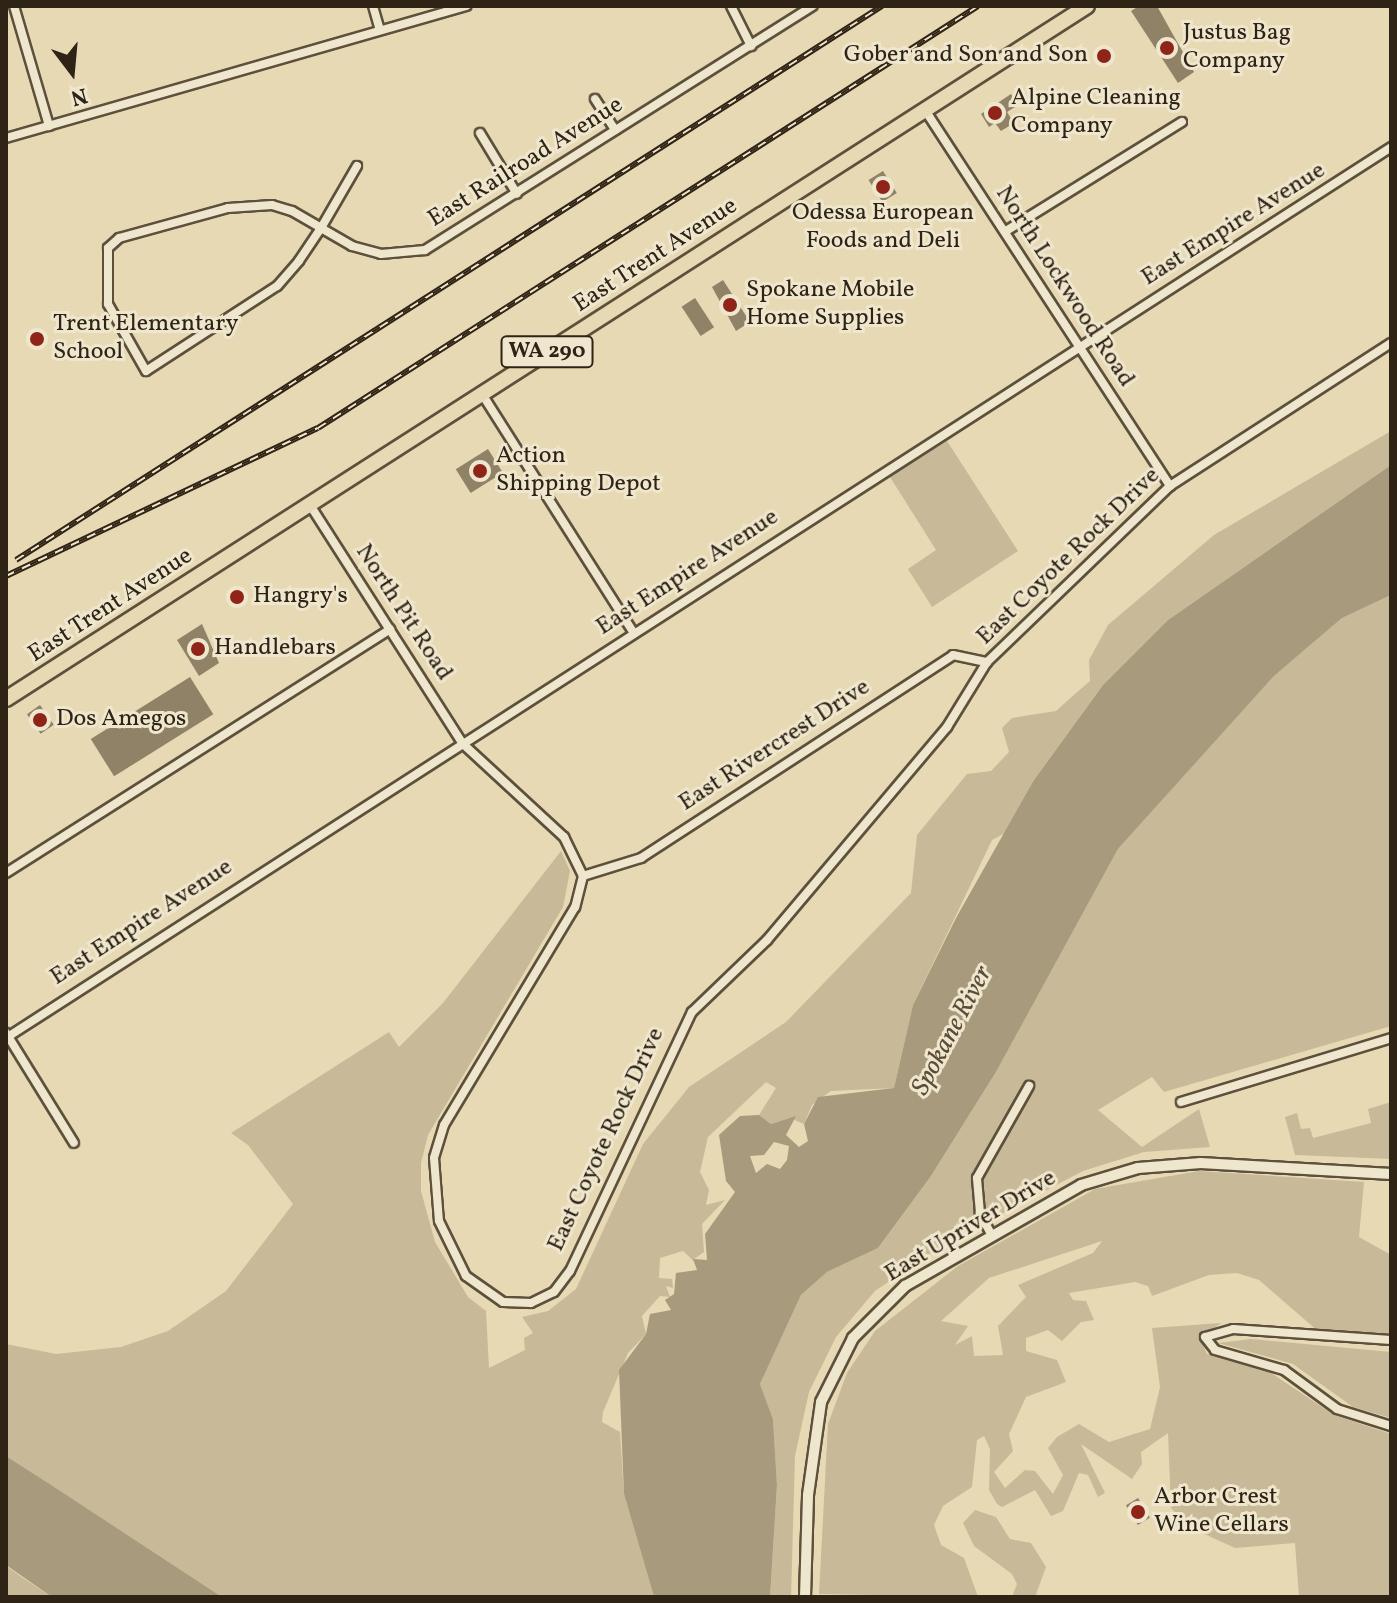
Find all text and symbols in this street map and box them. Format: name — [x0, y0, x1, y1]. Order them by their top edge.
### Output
place label: Justus Bag Company — [1183, 20, 1291, 76]
north arrow — [32, 32, 112, 112]
marker: Justus Bag Company — [1158, 39, 1176, 57]
place label: Gober and Son and Son — [844, 42, 1088, 70]
marker: Gober and Son and Son — [1095, 47, 1113, 65]
text: N — [67, 78, 91, 113]
place label: Alpine Cleaning Company — [1011, 85, 1181, 141]
street label: East Railroad Avenue — [423, 91, 629, 235]
marker: Alpine Cleaning Company — [986, 104, 1004, 122]
street label: East Empire Avenue — [1137, 157, 1331, 293]
marker: Odessa European Foods and Deli — [874, 178, 892, 196]
street label: North Lockwood Road — [988, 181, 1140, 393]
street label: East Trent Avenue — [568, 192, 744, 320]
place label: Odessa European Foods and Deli — [792, 200, 974, 256]
place label: Spokane Mobile Home Supplies — [746, 277, 914, 333]
marker: Spokane Mobile Home Supplies — [721, 296, 739, 314]
place label: Trent Elementary School — [53, 311, 238, 367]
marker: Trent Elementary School — [28, 330, 46, 348]
road number: WA 290 — [499, 334, 595, 370]
place label: Action Shipping Depot — [496, 443, 661, 499]
marker: Action Shipping Depot — [471, 462, 489, 480]
street label: East Coyote Rock Drive — [972, 462, 1166, 652]
street label: East Empire Avenue — [592, 503, 784, 643]
street label: North Pit Road — [348, 539, 458, 687]
street label: East Trent Avenue — [23, 542, 199, 670]
place label: Hangry's — [253, 583, 348, 611]
marker: Hangry's — [228, 588, 246, 606]
place label: Handlebars — [214, 635, 336, 663]
marker: Handlebars — [189, 640, 207, 658]
street label: East Rivercrest Drive — [674, 674, 876, 818]
place label: Dos Amegos — [56, 706, 186, 734]
marker: Dos Amegos — [31, 711, 49, 729]
street label: East Empire Avenue — [46, 853, 238, 993]
water label: Spokane River — [906, 961, 1000, 1101]
street label: East Coyote Rock Drive — [543, 1024, 671, 1256]
street label: East Upriver Drive — [880, 1165, 1062, 1289]
place label: Arbor Crest Wine Cellars — [1154, 1484, 1289, 1540]
marker: Arbor Crest Wine Cellars — [1129, 1503, 1147, 1521]

